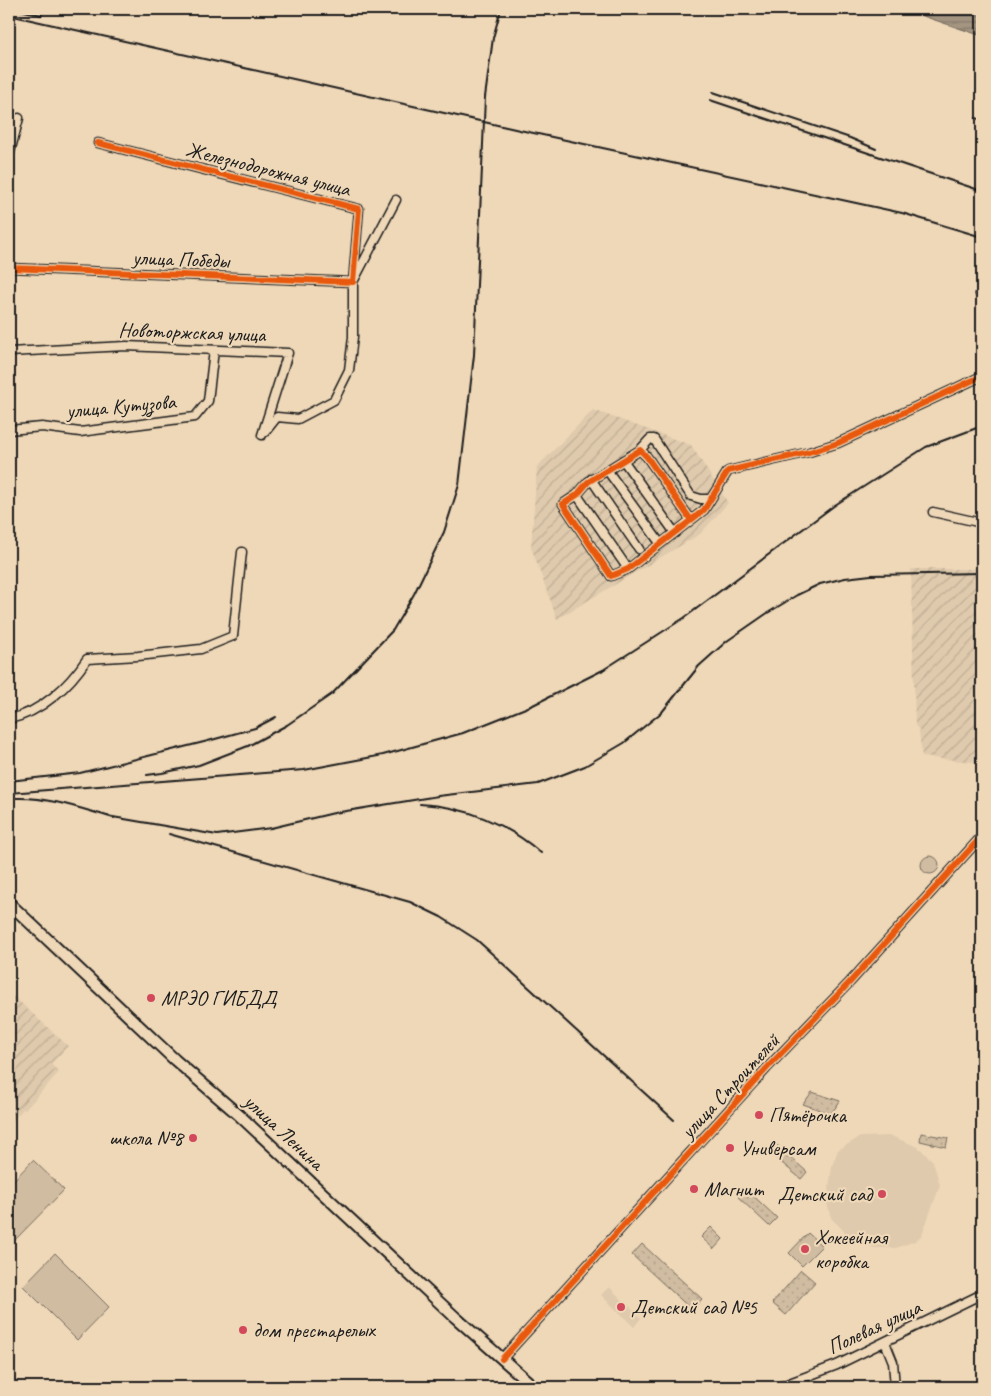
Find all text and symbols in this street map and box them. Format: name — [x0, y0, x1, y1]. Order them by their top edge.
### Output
street label: Железнодорожная улица — [183, 136, 355, 202]
street label: улица Победы — [130, 244, 232, 274]
street label: Новоторжская улица — [118, 316, 268, 348]
street label: улица Кутузова — [63, 388, 179, 425]
place label: МРЭО ГИБДД — [161, 985, 278, 1011]
marker: МРЭО ГИБДД — [145, 992, 157, 1004]
street label: улица Строителей — [674, 1027, 786, 1145]
street label: улица Ленина — [237, 1087, 331, 1177]
place label: Пятёрочка — [769, 1102, 848, 1128]
marker: Пятёрочка — [753, 1109, 765, 1121]
place label: школа №8 — [109, 1125, 186, 1151]
marker: школа №8 — [187, 1132, 199, 1144]
place label: Универсам — [740, 1135, 817, 1161]
marker: Универсам — [724, 1142, 736, 1154]
place label: Магнит — [704, 1176, 765, 1202]
place label: Детский сад — [778, 1181, 874, 1207]
marker: Магнит — [688, 1183, 700, 1195]
marker: Детский сад — [876, 1188, 888, 1200]
place label: Хокеейная коробка — [815, 1224, 889, 1274]
marker: Хокеейная коробка — [799, 1243, 811, 1255]
street label: Полевая улица — [823, 1293, 927, 1360]
place label: Детский сад №5 — [631, 1294, 759, 1320]
marker: Детский сад №5 — [615, 1301, 627, 1313]
place label: дом престарелых — [253, 1317, 377, 1343]
marker: дом престарелых — [237, 1324, 249, 1336]

